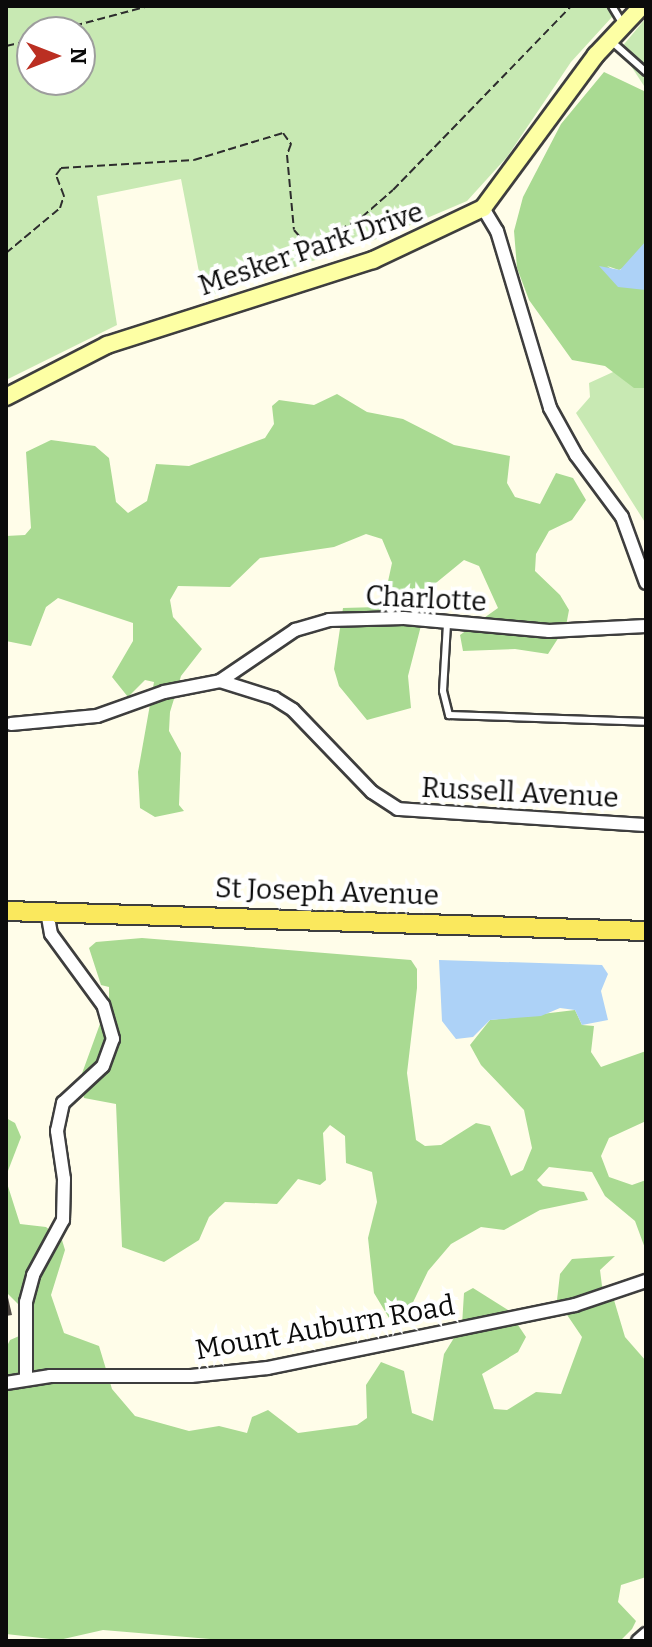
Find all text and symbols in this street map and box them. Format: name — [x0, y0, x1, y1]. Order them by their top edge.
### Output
north arrow — [16, 16, 96, 96]
text: N — [65, 48, 92, 64]
street label: Mesker Park Drive — [194, 195, 428, 303]
street label: Charlotte — [365, 579, 487, 619]
street label: Russell Avenue — [420, 771, 620, 815]
street label: St Joseph Avenue — [214, 871, 440, 913]
street label: Mount Auburn Road — [193, 1289, 457, 1367]

